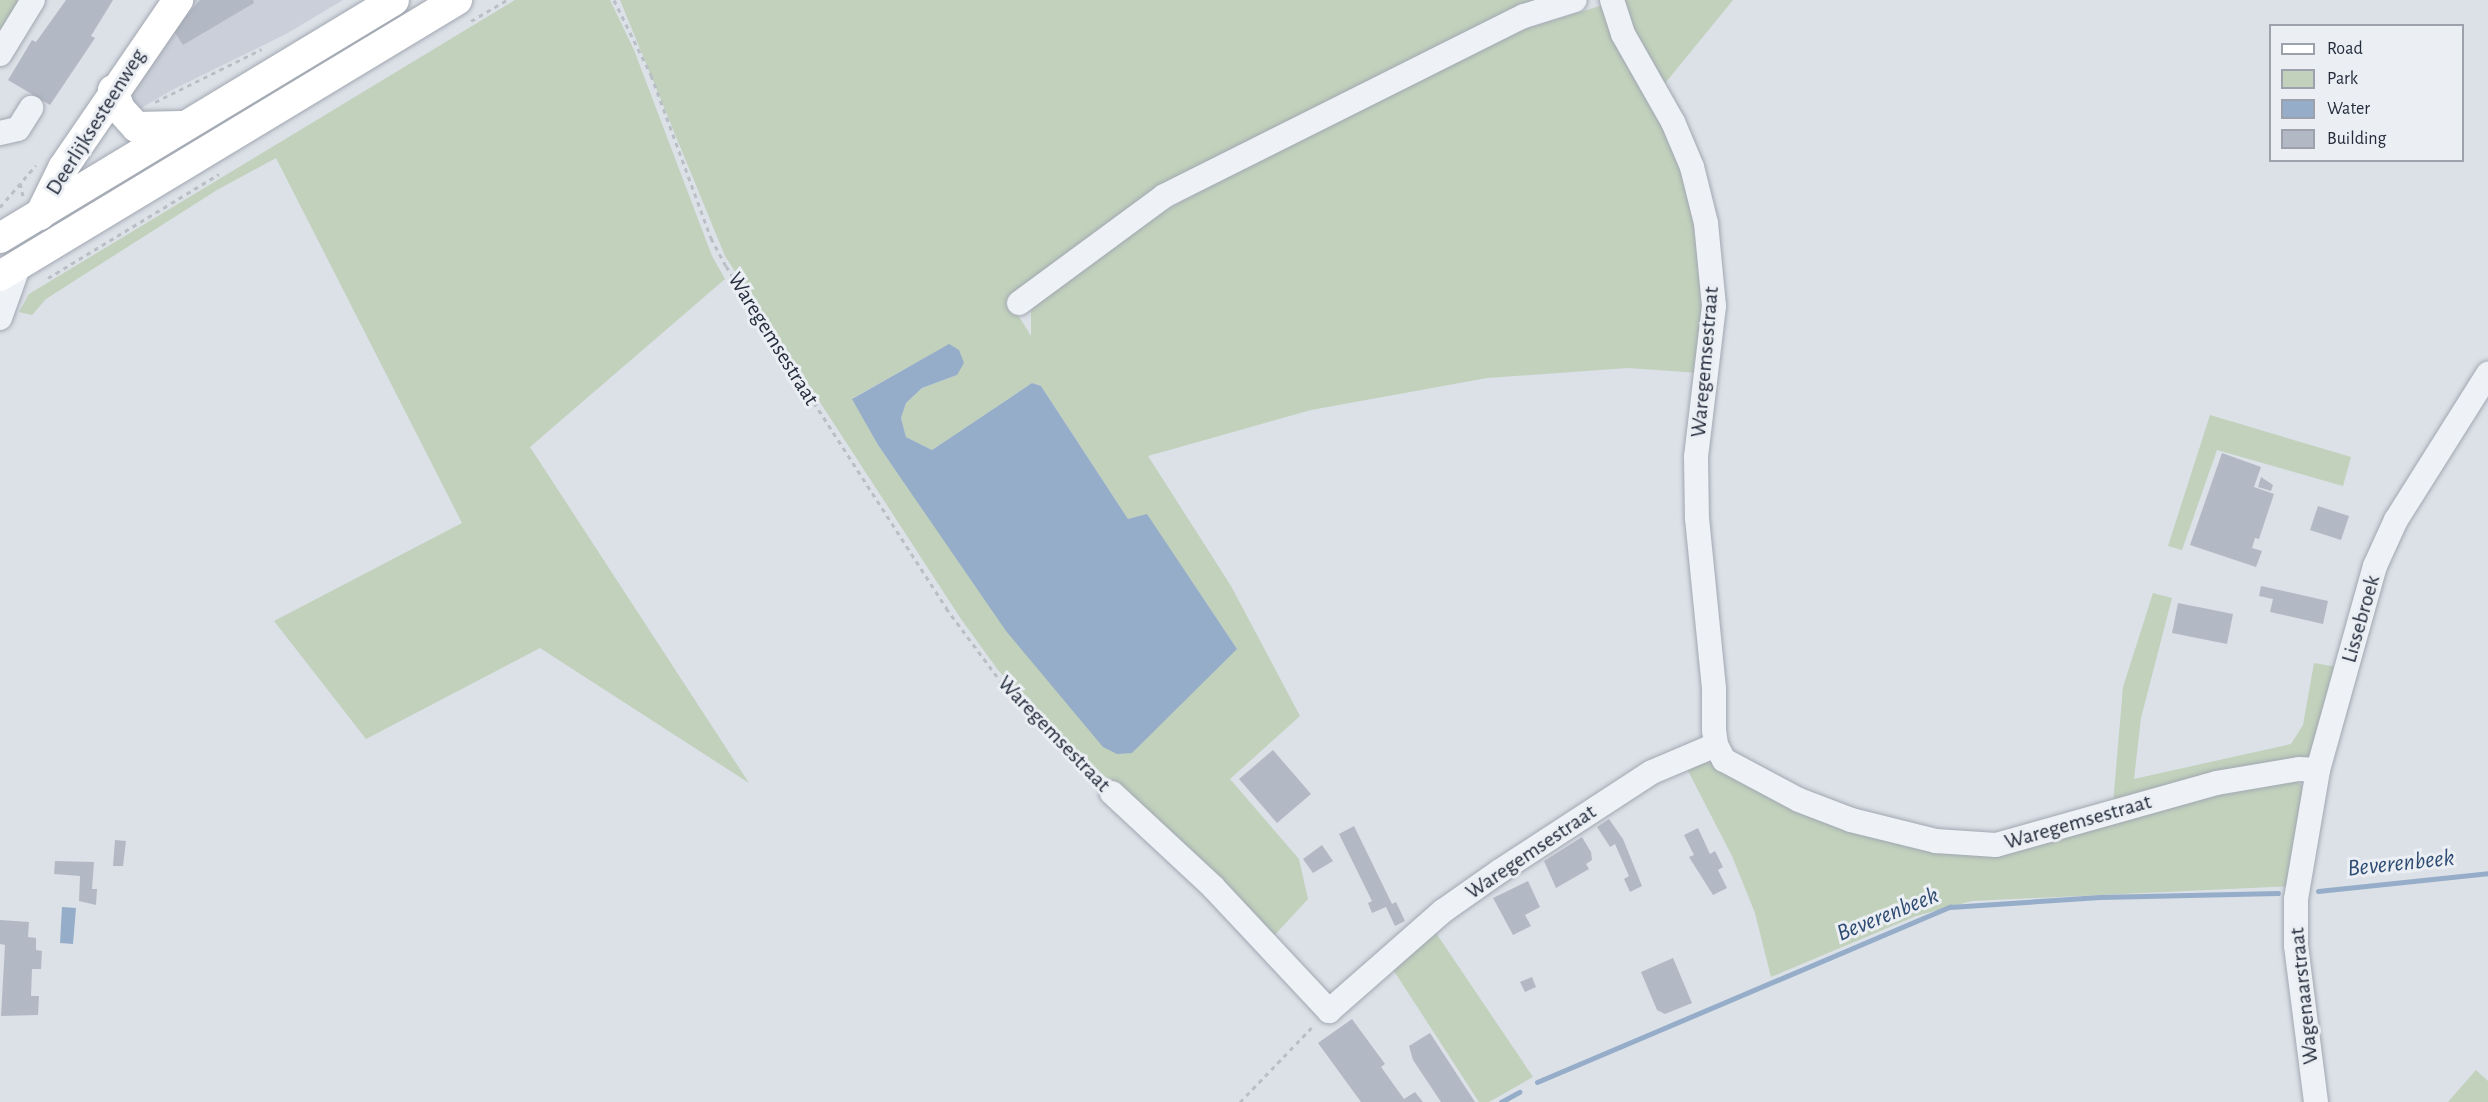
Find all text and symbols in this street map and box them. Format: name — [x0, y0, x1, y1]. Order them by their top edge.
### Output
legend — [2269, 24, 2464, 162]
text: Road — [2327, 40, 2363, 58]
street label: Deerlijksesteenweg — [40, 44, 152, 200]
text: Park — [2327, 70, 2358, 88]
text: Water — [2327, 100, 2370, 118]
text: Building — [2327, 130, 2386, 148]
street label: Waregemsestraat — [722, 268, 824, 410]
street label: Waregemsestraat — [1685, 285, 1725, 439]
street label: Lissebroek — [2336, 572, 2386, 666]
street label: Waregemsestraat — [992, 670, 1116, 798]
street label: Waregemsestraat — [2002, 788, 2154, 856]
street label: Waregemsestraat — [1461, 799, 1601, 905]
water label: Beverenbeek — [2346, 844, 2456, 884]
water label: Beverenbeek — [1833, 882, 1943, 948]
street label: Wagenaarstraat — [2284, 926, 2324, 1066]

